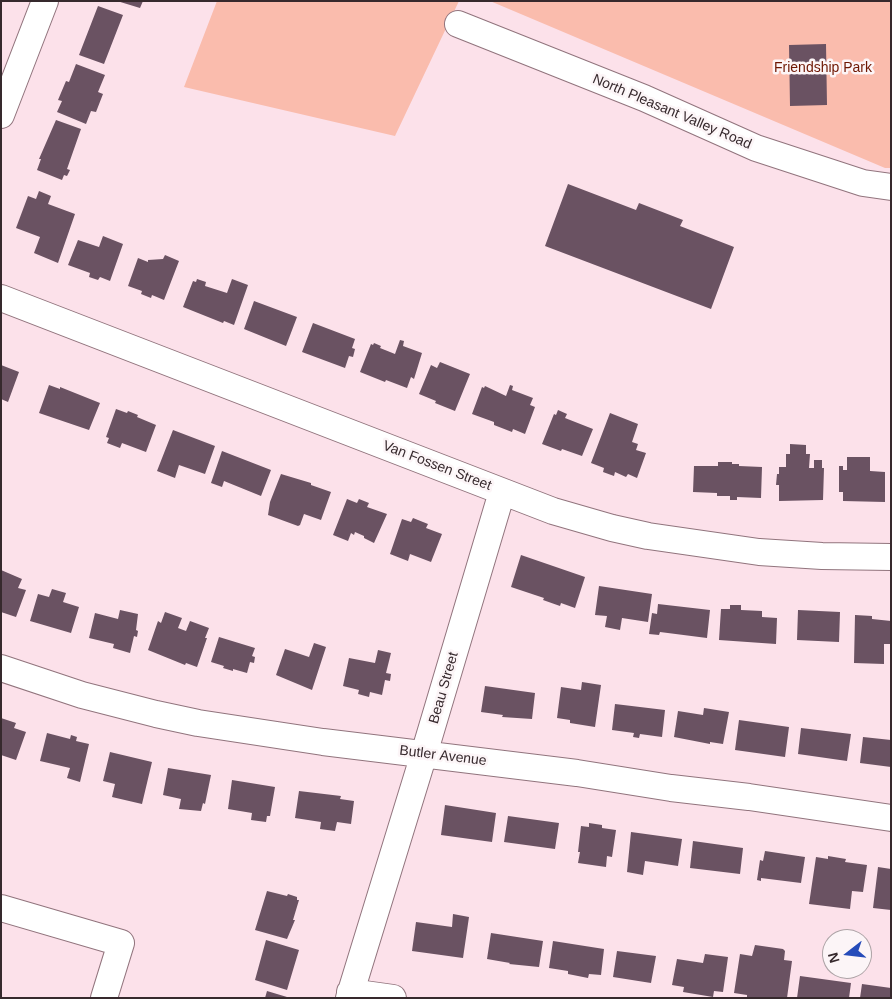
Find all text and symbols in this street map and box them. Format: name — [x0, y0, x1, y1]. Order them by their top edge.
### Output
park label: Friendship Park — [774, 60, 872, 76]
street label: North Pleasant Valley Road — [590, 71, 754, 153]
street label: Van Fossen Street — [380, 438, 494, 494]
street label: Beau Street — [426, 650, 462, 726]
street label: Butler Avenue — [398, 742, 488, 770]
north arrow — [822, 929, 872, 979]
text: N — [824, 951, 843, 965]

